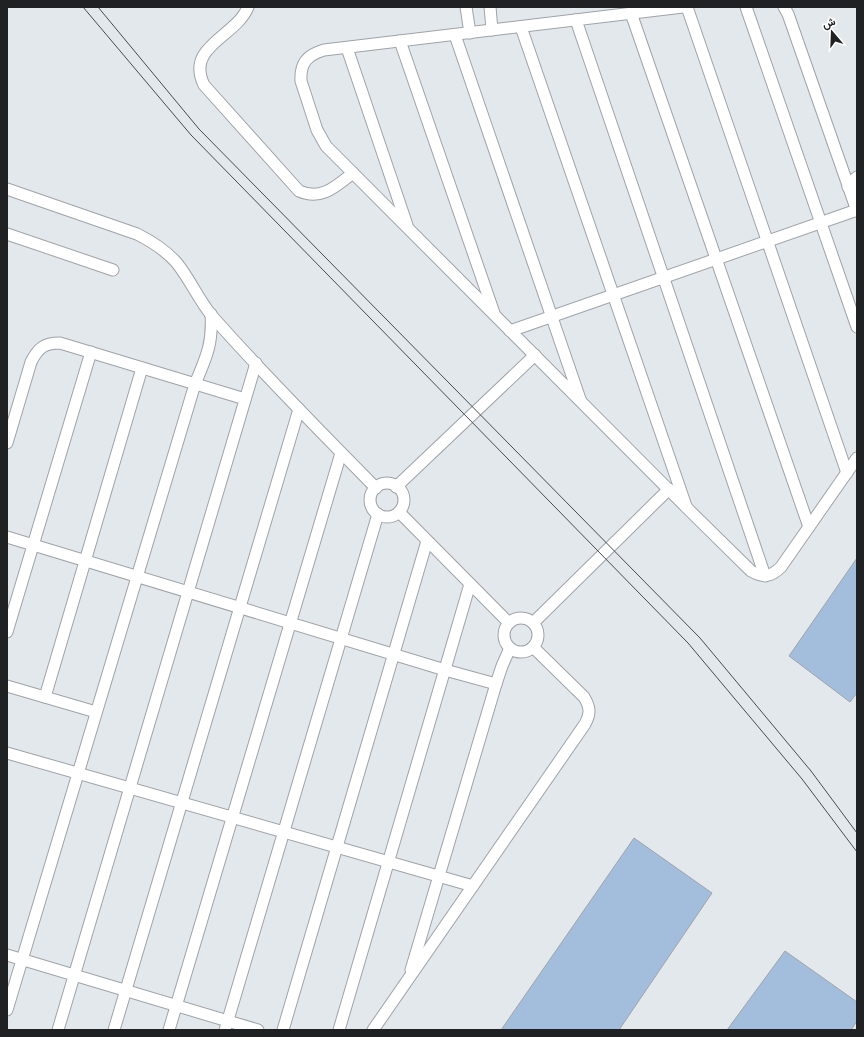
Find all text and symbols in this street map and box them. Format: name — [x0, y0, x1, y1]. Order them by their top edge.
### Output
north arrow — [812, 12, 852, 52]
text: ش — [821, 15, 837, 31]

